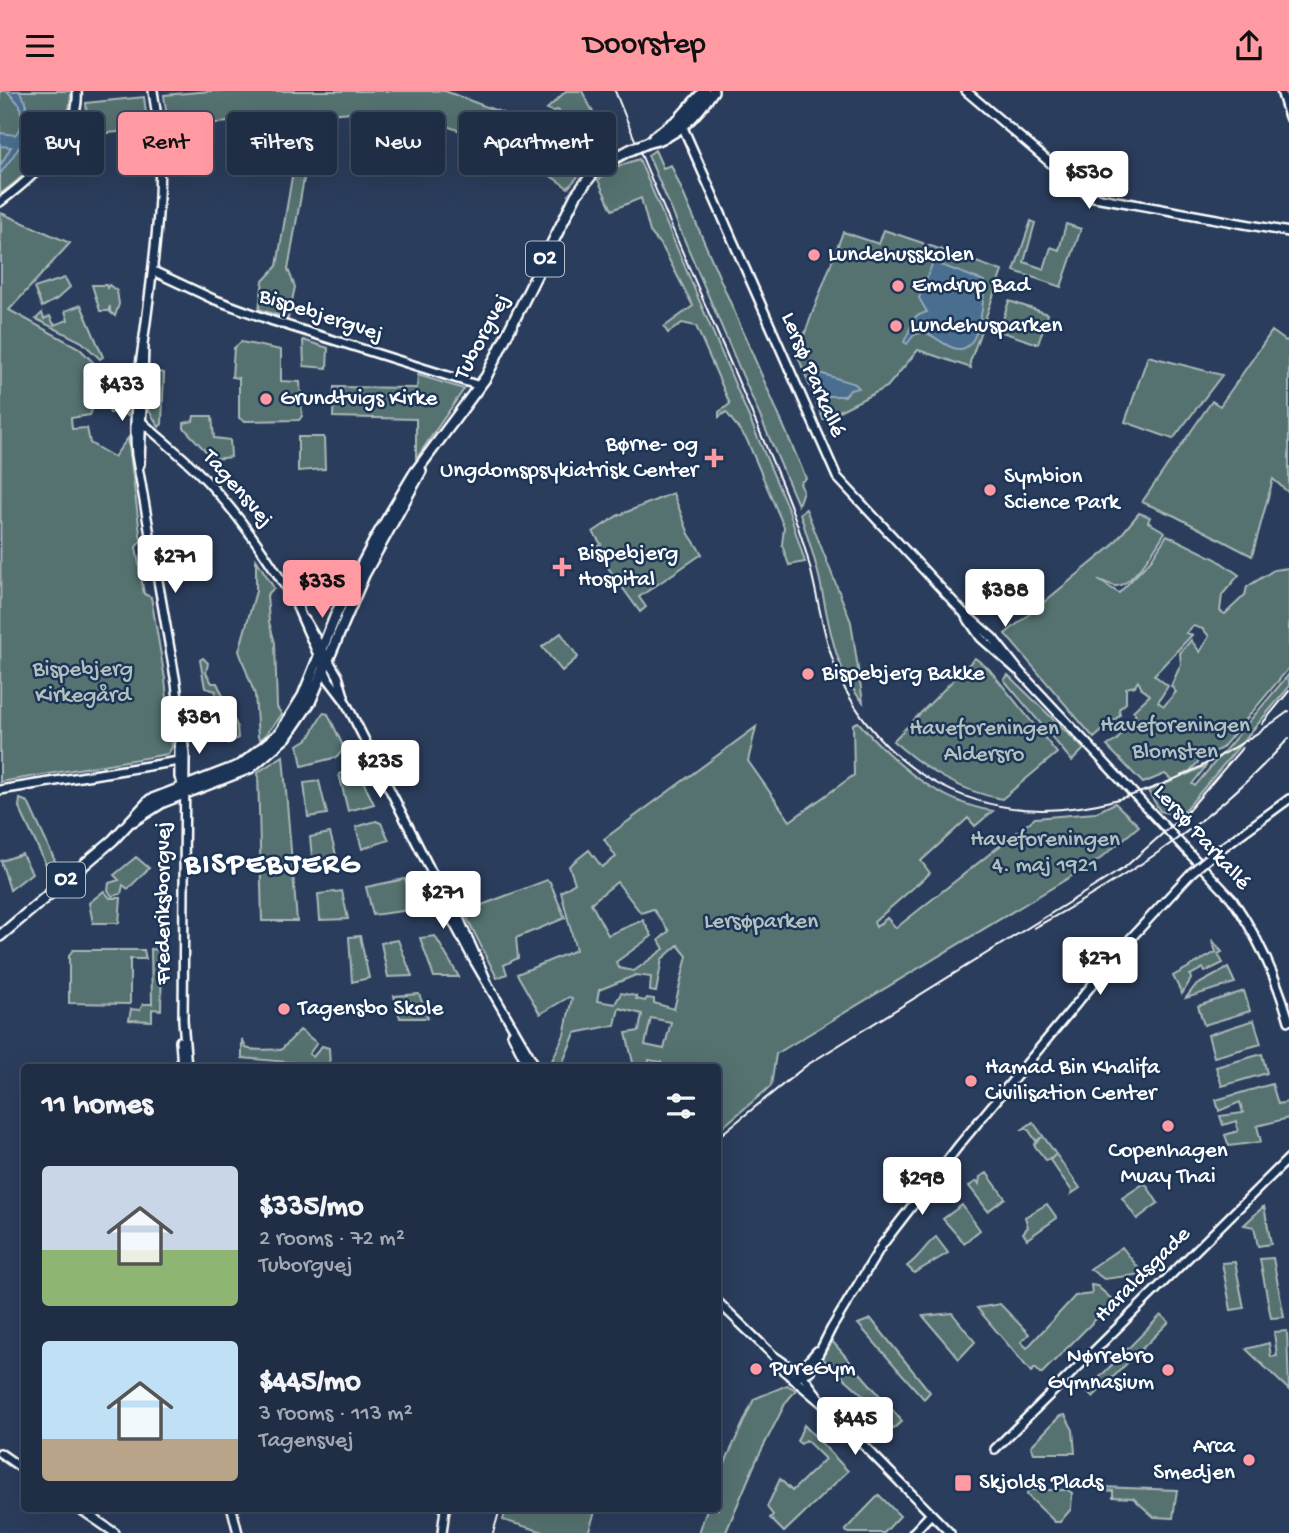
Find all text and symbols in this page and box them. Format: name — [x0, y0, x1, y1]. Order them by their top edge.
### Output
icon: menu — [21, 27, 59, 65]
text: Doorstep — [583, 27, 706, 65]
icon: share — [1230, 27, 1268, 65]
chip: Buy — [21, 112, 104, 175]
chip: Rent — [118, 112, 213, 175]
chip: Filters — [227, 112, 337, 175]
chip: New — [351, 112, 445, 175]
chip: Apartment — [459, 112, 616, 175]
pin: $530 — [1048, 151, 1130, 211]
text: $530 — [1065, 160, 1113, 187]
road number: O2 — [526, 241, 564, 277]
place label: Lundehusskolen — [828, 242, 974, 269]
marker: Lundehusskolen — [806, 247, 822, 263]
place label: Emdrup Bad — [912, 273, 1031, 300]
marker: Emdrup Bad — [890, 278, 906, 294]
street label: Bispebjergvej — [255, 283, 387, 349]
street label: Tuborgvej — [448, 289, 517, 386]
street label: Lersø Parkallé — [774, 309, 851, 442]
place label: Lundehusparken — [910, 313, 1062, 340]
marker: Lundehusparken — [888, 318, 904, 334]
pin: $433 — [81, 363, 163, 423]
text: $433 — [99, 372, 145, 399]
place label: Grundtvigs Kirke — [280, 386, 438, 413]
marker: Grundtvigs Kirke — [258, 391, 274, 407]
place label: Børne- og Ungdomspsykiatrisk Center — [440, 432, 700, 485]
street label: Tagensvej — [194, 443, 278, 534]
marker: Børne- og Ungdomspsykiatrisk Center — [704, 448, 724, 468]
place label: Symbion Science Park — [1004, 464, 1122, 517]
marker: Symbion Science Park — [982, 482, 998, 498]
pin: $271 — [134, 535, 216, 595]
place label: Bispebjerg Hospital — [577, 541, 678, 594]
text: $271 — [154, 544, 196, 571]
marker: Bispebjerg Hospital — [552, 557, 572, 577]
pin: $335 — [281, 561, 363, 620]
text: $335 — [299, 569, 345, 596]
pin: $388 — [964, 569, 1046, 629]
text: $388 — [981, 578, 1029, 605]
park label: Bispebjerg Kirkegård — [32, 657, 133, 710]
place label: Bispebjerg Bakke — [821, 661, 986, 688]
marker: Bispebjerg Bakke — [800, 666, 816, 682]
pin: $381 — [158, 697, 240, 756]
text: $381 — [177, 705, 221, 732]
park label: Haveforeningen Blomsten — [1100, 713, 1250, 766]
park label: Haveforeningen Aldersro — [909, 716, 1059, 769]
pin: $235 — [339, 741, 421, 800]
text: $235 — [357, 749, 403, 776]
street label: Lersø Parkallé — [1146, 780, 1256, 897]
street label: Frederiksborgvej — [151, 822, 178, 986]
park label: Haveforeningen 4. maj 1921 — [970, 827, 1120, 880]
district label: BISPEBJERG — [184, 849, 361, 884]
road number: O2 — [47, 863, 85, 897]
pin: $271 — [402, 871, 484, 931]
text: $271 — [422, 880, 464, 907]
park label: Lersøparken — [704, 909, 818, 936]
pin: $271 — [1059, 937, 1141, 997]
text: $271 — [1079, 946, 1121, 973]
place label: Tagensbo Skole — [296, 996, 444, 1023]
marker: Tagensbo Skole — [276, 1001, 292, 1017]
place label: Hamad Bin Khalifa Civilisation Center — [985, 1055, 1161, 1108]
marker: Hamad Bin Khalifa Civilisation Center — [963, 1073, 979, 1089]
icon: filters — [662, 1087, 700, 1125]
text: 11 homes — [42, 1089, 153, 1124]
marker: Copenhagen Muay Thai — [1160, 1118, 1176, 1134]
place label: Copenhagen Muay Thai — [1108, 1138, 1228, 1191]
pin: $298 — [881, 1157, 963, 1217]
text: $298 — [899, 1166, 945, 1193]
text: $335/mo — [259, 1191, 363, 1226]
icon: home — [98, 1194, 182, 1278]
street label: Haraldsgade — [1089, 1220, 1198, 1329]
text: 2 rooms · 72 m² — [259, 1226, 405, 1253]
text: Tuborgvej — [259, 1253, 353, 1280]
place label: Nørrebro Gymnasium — [1048, 1344, 1154, 1397]
place label: PureGym — [769, 1356, 856, 1383]
marker: PureGym — [748, 1361, 764, 1377]
marker: Nørrebro Gymnasium — [1160, 1362, 1176, 1378]
text: $445/mo — [259, 1366, 361, 1401]
icon: home — [98, 1369, 182, 1453]
pin: $445 — [814, 1397, 896, 1457]
text: 3 rooms · 113 m² — [259, 1401, 413, 1428]
text: $445 — [833, 1406, 877, 1433]
text: Tagensvej — [259, 1428, 354, 1455]
place label: Arca Smedjen — [1153, 1434, 1236, 1487]
marker: Arca Smedjen — [1241, 1452, 1257, 1468]
place label: Skjolds Plads — [979, 1470, 1104, 1497]
marker: Skjolds Plads — [953, 1473, 973, 1493]

